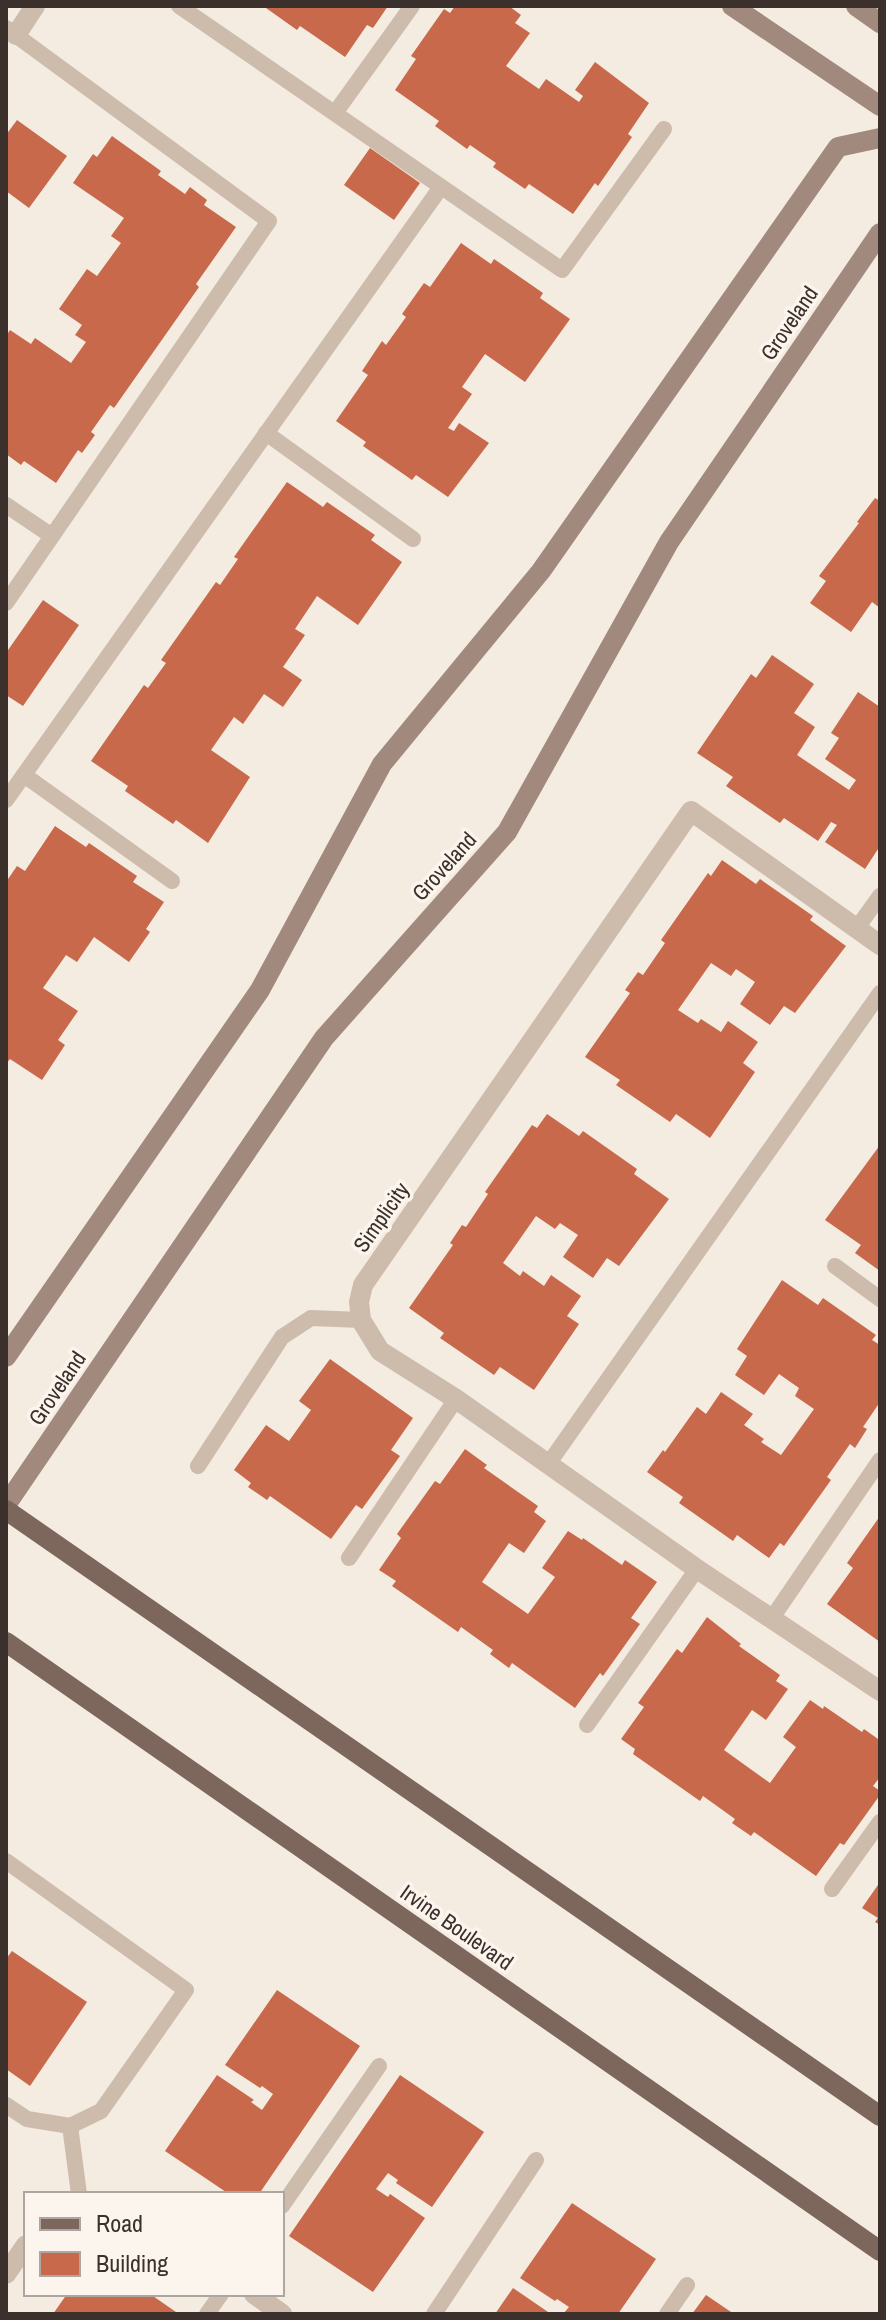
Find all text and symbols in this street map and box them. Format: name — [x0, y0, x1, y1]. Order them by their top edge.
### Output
street label: Groveland — [753, 280, 825, 366]
street label: Groveland — [405, 825, 483, 907]
street label: Simplicity — [346, 1176, 416, 1258]
street label: Groveland — [21, 1345, 93, 1431]
street label: Irvine Boulevard — [395, 1877, 519, 1977]
legend — [24, 2192, 284, 2296]
text: Road — [96, 2207, 143, 2239]
text: Building — [96, 2247, 168, 2279]

